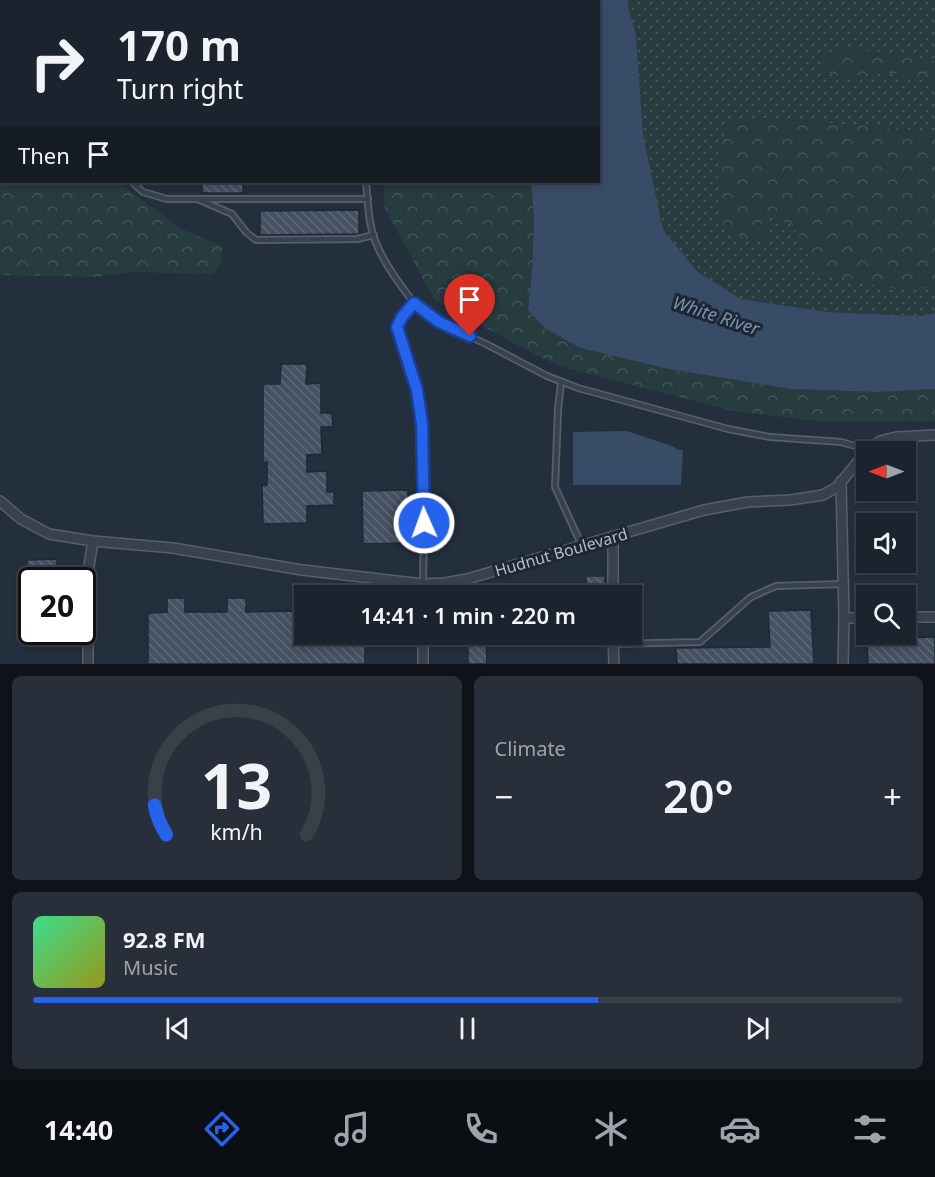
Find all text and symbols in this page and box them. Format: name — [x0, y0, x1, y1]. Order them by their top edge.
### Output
text: 170 m — [117, 16, 241, 73]
icon: right — [18, 24, 96, 102]
text: Turn right — [117, 70, 243, 107]
icon: arrive — [82, 138, 115, 171]
text: Then — [18, 140, 70, 170]
pin — [444, 274, 495, 336]
icon: arrive — [453, 283, 486, 316]
water label: White River — [670, 290, 763, 341]
north arrow — [856, 441, 916, 501]
map controls — [856, 441, 916, 645]
position arrow — [392, 491, 456, 555]
button: sound — [856, 513, 916, 573]
street label: Hudnut Boulevard — [492, 522, 630, 582]
speed limit sign: 20 — [18, 567, 96, 645]
button: search — [856, 585, 916, 645]
text: 14:41 · 1 min · 220 m — [360, 600, 576, 630]
text: Climate — [495, 735, 566, 762]
text: 13 — [201, 742, 272, 827]
text: 20° — [663, 765, 734, 826]
text: − — [495, 774, 513, 819]
text: + — [883, 774, 902, 819]
text: km/h — [210, 817, 263, 846]
text: 92.8 FM — [123, 924, 205, 954]
text: Music — [123, 954, 178, 981]
icon: previous — [161, 1012, 194, 1045]
icon: pause — [451, 1012, 484, 1045]
icon: next — [741, 1012, 774, 1045]
icon: directions — [201, 1108, 243, 1150]
icon: music — [331, 1108, 373, 1150]
icon: phone — [460, 1108, 502, 1150]
icon: climate — [590, 1108, 632, 1150]
icon: car — [719, 1108, 761, 1150]
icon: filters — [849, 1108, 891, 1150]
text: 14:40 — [44, 1111, 113, 1148]

